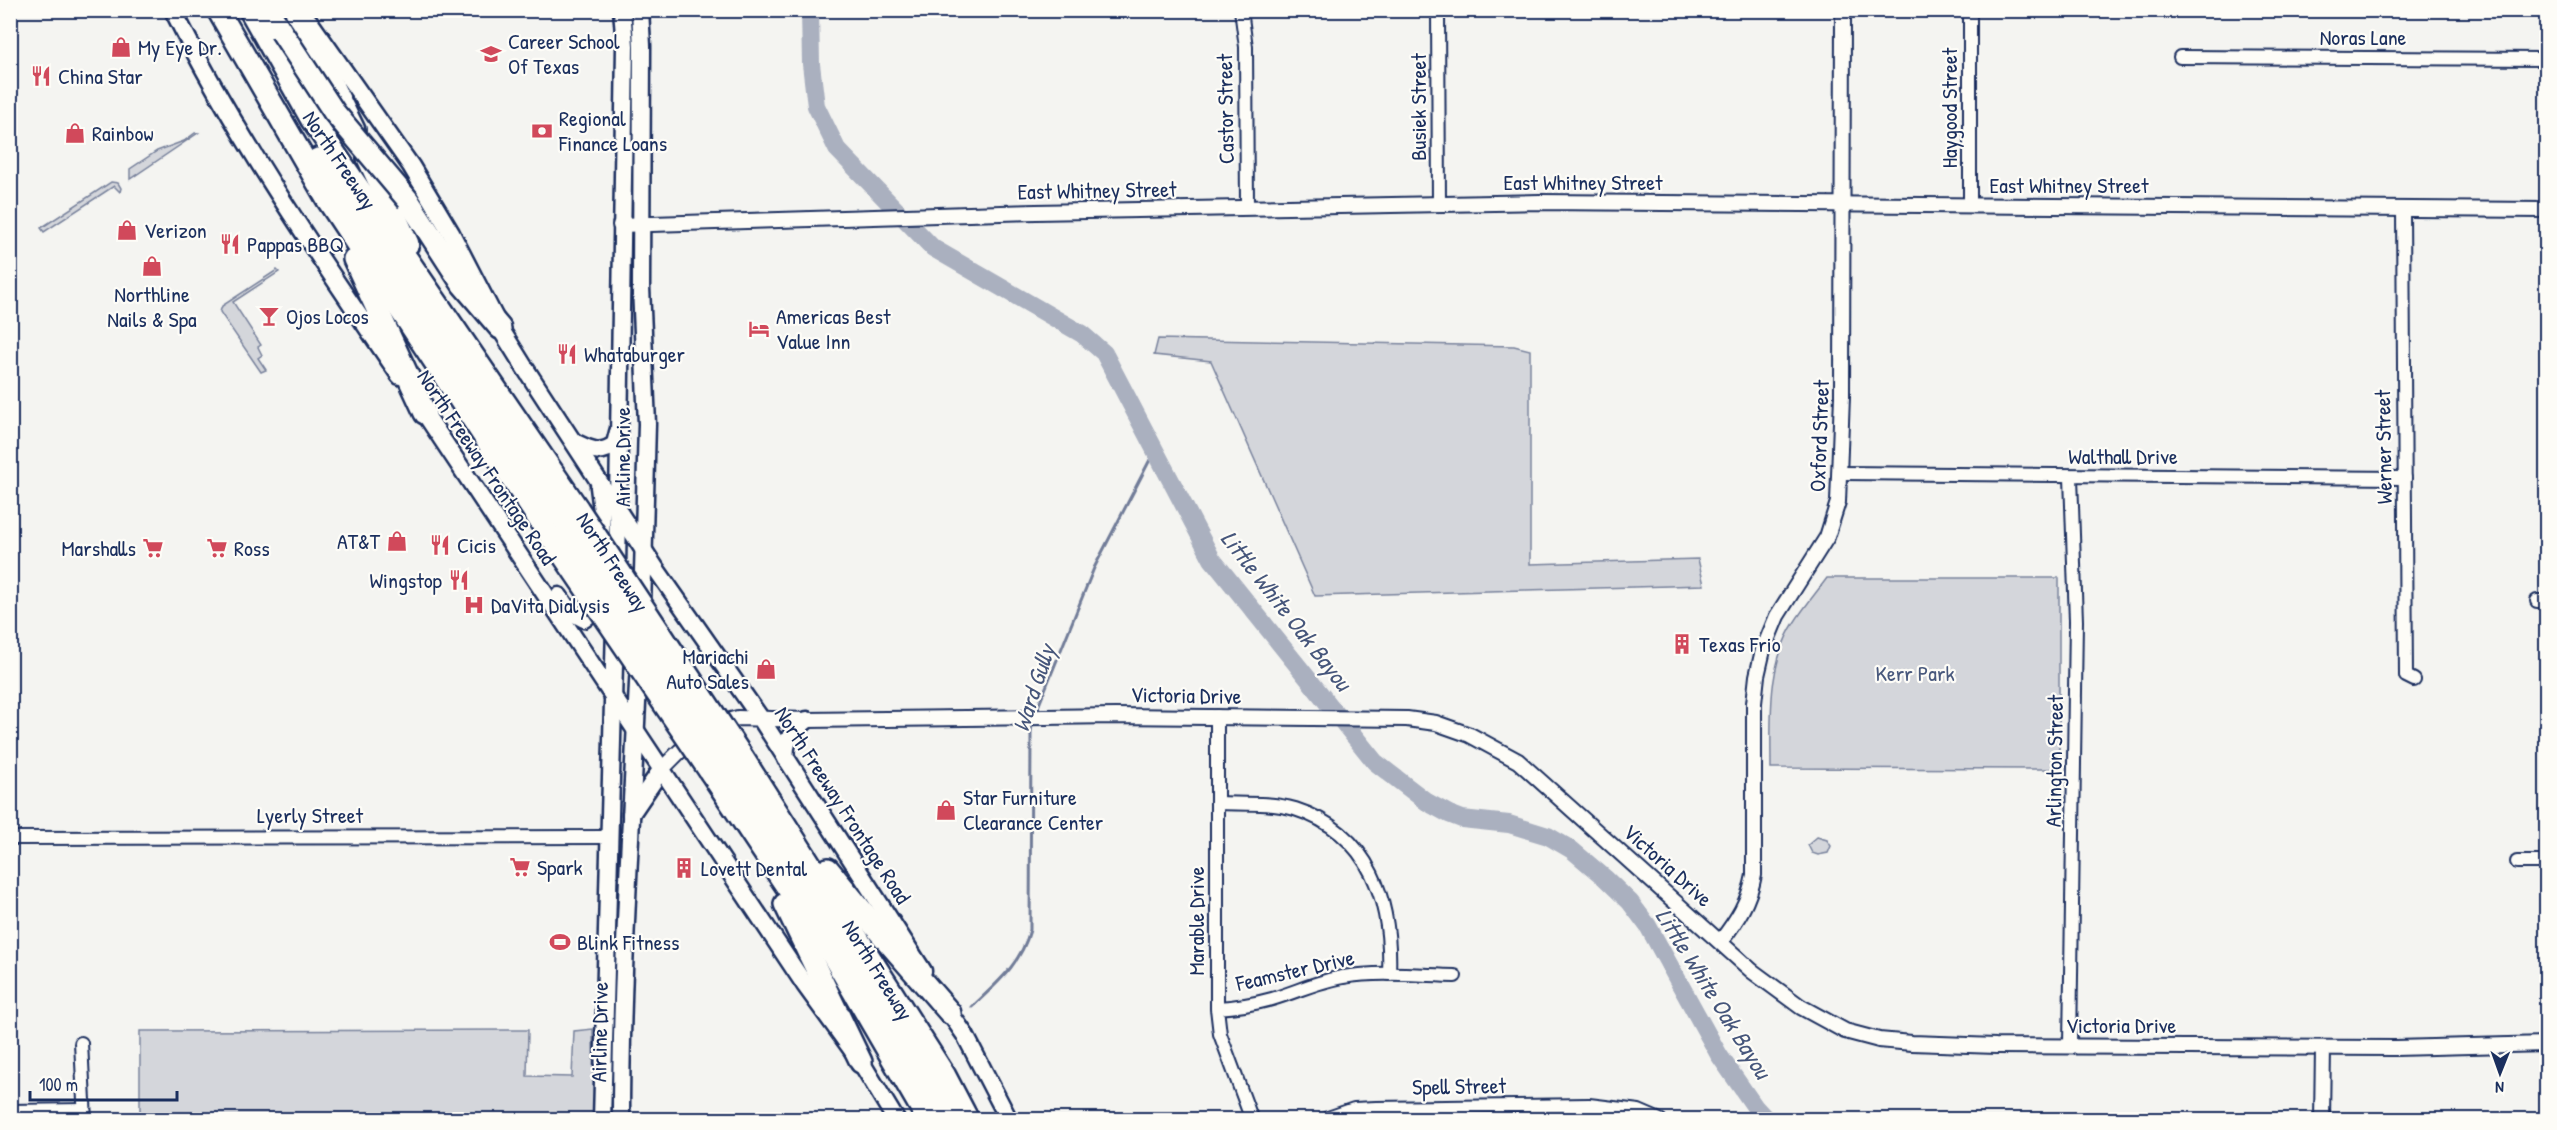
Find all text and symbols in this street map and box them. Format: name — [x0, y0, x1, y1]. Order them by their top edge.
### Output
street label: Noras Lane — [2320, 22, 2407, 52]
place label: Career School Of Texas — [508, 26, 620, 81]
place label: My Eye Dr. — [138, 32, 222, 62]
shop icon: My Eye Dr. — [109, 35, 133, 59]
school or university icon: Career School Of Texas — [479, 42, 503, 66]
street label: Haygood Street — [1934, 47, 1964, 168]
street label: Castor Street — [1209, 53, 1241, 164]
street label: Busiek Street — [1403, 53, 1433, 161]
place label: China Star — [58, 61, 143, 91]
restaurant icon: China Star — [29, 64, 53, 88]
place label: Regional Finance Loans — [558, 103, 667, 158]
street label: North Freeway — [296, 105, 384, 215]
place label: Rainbow — [92, 118, 154, 148]
bank icon: Regional Finance Loans — [530, 119, 554, 143]
shop icon: Rainbow — [63, 121, 87, 145]
street label: East Whitney Street — [1503, 167, 1663, 197]
street label: East Whitney Street — [1989, 170, 2149, 200]
street label: East Whitney Street — [1017, 174, 1177, 206]
place label: Verizon — [144, 215, 207, 245]
shop icon: Verizon — [115, 218, 139, 242]
place label: Pappas BBQ — [247, 229, 344, 259]
restaurant icon: Pappas BBQ — [218, 232, 242, 256]
shop icon: Northline Nails & Spa — [140, 254, 164, 278]
place label: Northline Nails & Spa — [107, 279, 197, 334]
place label: Ojos Locos — [286, 301, 369, 331]
place label: Americas Best Value Inn — [776, 301, 891, 356]
bar icon: Ojos Locos — [257, 304, 281, 328]
hotel icon: Americas Best Value Inn — [747, 317, 771, 341]
place label: Whataburger — [584, 339, 685, 369]
restaurant icon: Whataburger — [555, 342, 579, 366]
street label: North Freeway Frontage Road — [410, 363, 564, 571]
street label: Oxford Street — [1802, 379, 1836, 493]
street label: Werner Street — [2367, 389, 2399, 504]
street label: Airline Drive — [607, 407, 637, 507]
street label: Walthall Drive — [2068, 441, 2178, 471]
street label: North Freeway — [570, 506, 656, 618]
water label: Little White Oak Bayou — [1214, 523, 1361, 699]
place label: AT&T — [337, 526, 381, 556]
shop icon: AT&T — [385, 529, 409, 553]
place label: Cicis — [457, 530, 496, 560]
place label: Marshalls — [62, 533, 136, 563]
place label: Ross — [234, 533, 270, 563]
restaurant icon: Cicis — [428, 533, 452, 557]
supermarket icon: Marshalls — [141, 536, 165, 560]
supermarket icon: Ross — [205, 536, 229, 560]
place label: Wingstop — [369, 565, 443, 595]
restaurant icon: Wingstop — [447, 568, 471, 592]
place label: DaVita Dialysis — [491, 590, 610, 620]
hospital icon: DaVita Dialysis — [462, 593, 486, 617]
place label: Texas Frio — [1699, 629, 1781, 659]
building icon: Texas Frio — [1670, 632, 1694, 656]
water label: Ward Gully — [1004, 638, 1064, 736]
place label: Mariachi Auto Sales — [666, 641, 749, 696]
shop icon: Mariachi Auto Sales — [754, 657, 778, 681]
park label: Kerr Park — [1875, 658, 1955, 688]
street label: Victoria Drive — [1130, 679, 1242, 711]
street label: Arlington Street — [2038, 694, 2070, 827]
street label: North Freeway Frontage Road — [768, 701, 918, 910]
place label: Star Furniture Clearance Center — [963, 782, 1104, 837]
shop icon: Star Furniture Clearance Center — [934, 798, 958, 822]
street label: Lyerly Street — [257, 800, 364, 830]
street label: Victoria Drive — [1617, 817, 1719, 913]
place label: Spark — [537, 852, 583, 882]
place label: Lovett Dental — [701, 853, 807, 883]
supermarket icon: Spark — [508, 855, 532, 879]
building icon: Lovett Dental — [672, 856, 696, 880]
street label: Marable Drive — [1181, 866, 1211, 975]
water label: Little White Oak Bayou — [1648, 902, 1781, 1087]
street label: North Freeway — [835, 914, 921, 1026]
place label: Blink Fitness — [577, 927, 679, 957]
sports icon: Blink Fitness — [548, 930, 572, 954]
street label: Feamster Drive — [1232, 942, 1357, 998]
street label: Airline Drive — [583, 981, 615, 1082]
street label: Victoria Drive — [2066, 1010, 2177, 1040]
north arrow — [2470, 1043, 2530, 1103]
scale bar — [30, 1064, 177, 1102]
street label: Spell Street — [1412, 1070, 1507, 1102]
text: 100 m — [39, 1072, 78, 1097]
text: N — [2495, 1077, 2504, 1099]

